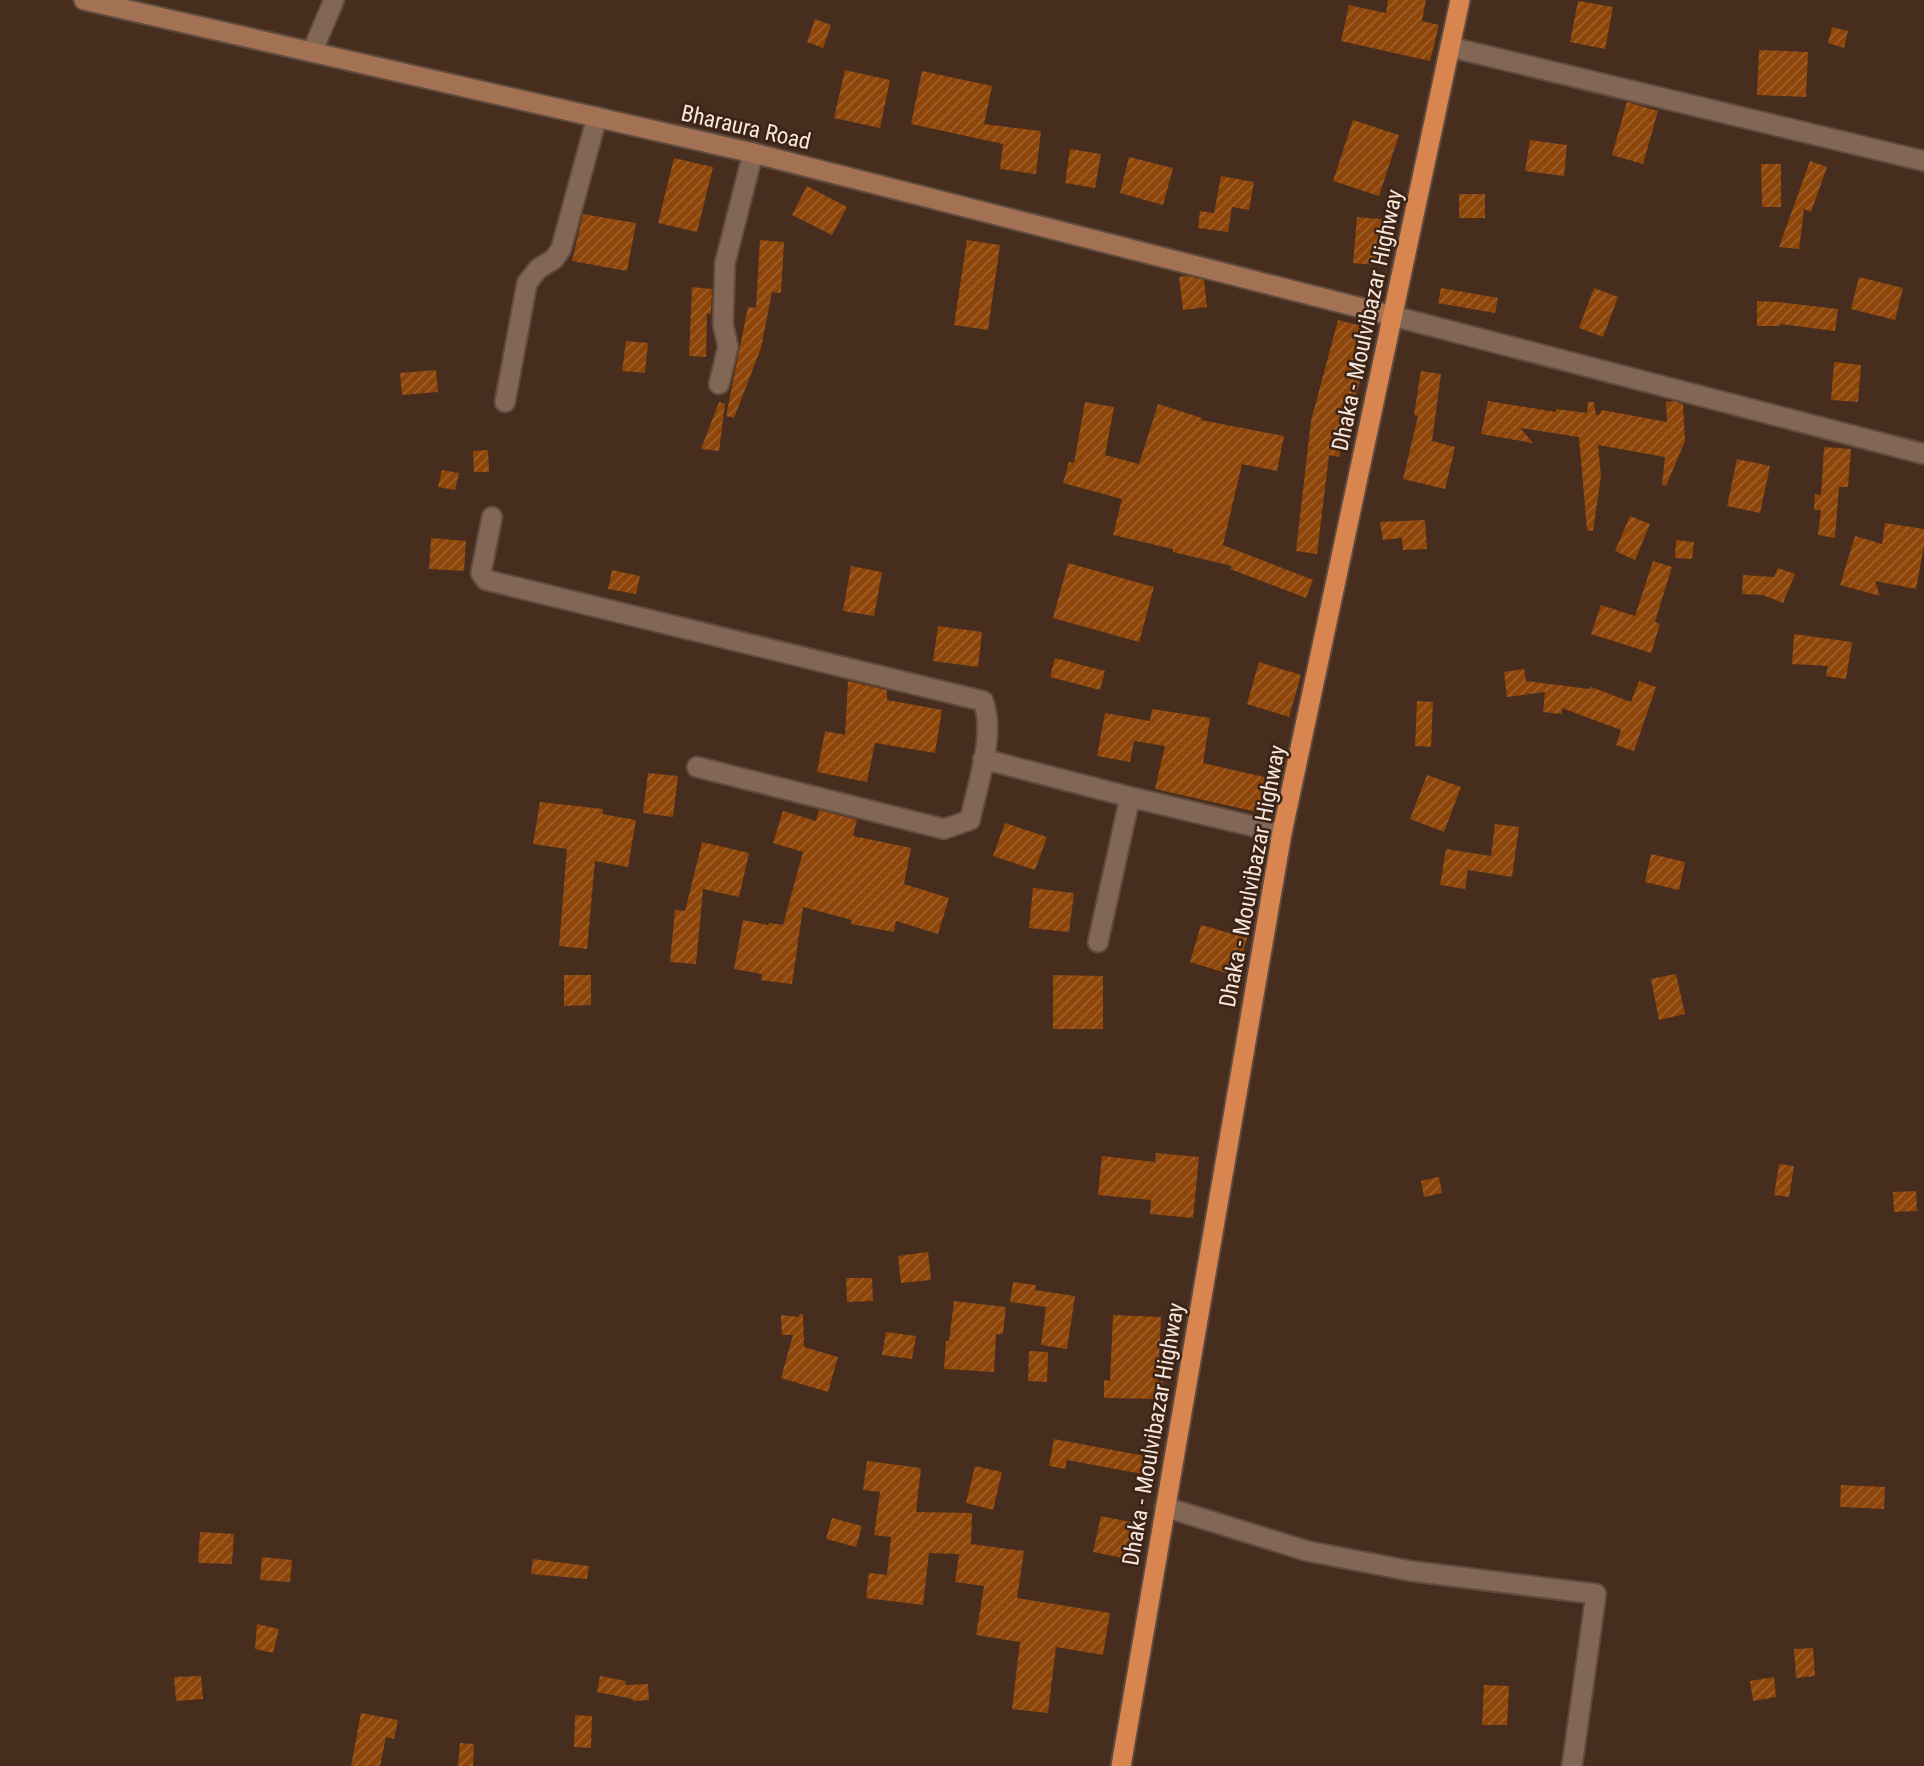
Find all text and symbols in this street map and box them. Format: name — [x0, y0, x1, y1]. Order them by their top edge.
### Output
street label: Bharaura Road — [678, 99, 813, 156]
street label: Dhaka - Moulvibazar Highway — [1327, 187, 1408, 453]
street label: Dhaka - Moulvibazar Highway — [1214, 742, 1291, 1009]
street label: Dhaka - Moulvibazar Highway — [1117, 1300, 1190, 1568]

